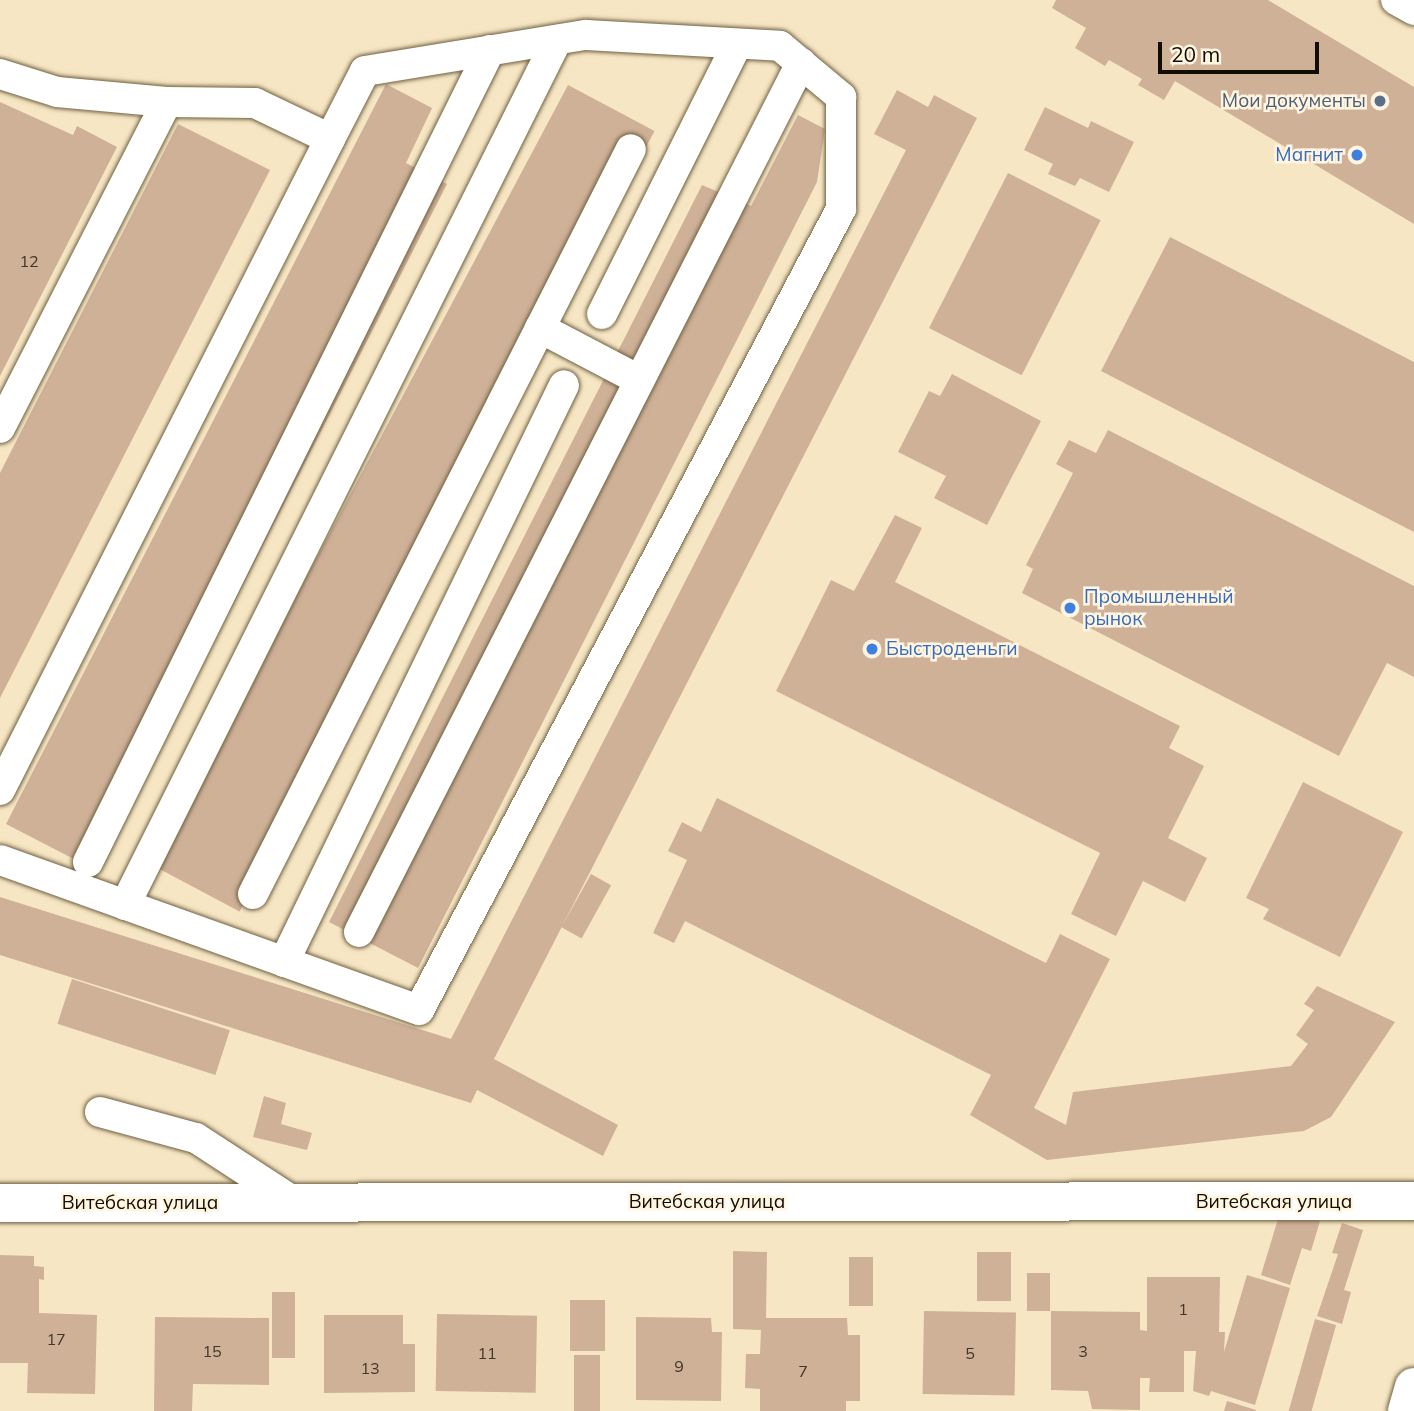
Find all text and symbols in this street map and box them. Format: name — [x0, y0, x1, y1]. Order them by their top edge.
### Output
scale bar — [1162, 28, 1323, 72]
text: 20 m — [1171, 41, 1220, 67]
place label: Мои документы — [1222, 90, 1366, 112]
marker: Мои документы — [1372, 93, 1388, 109]
place label: Магнит — [1275, 144, 1343, 166]
marker: Магнит — [1349, 147, 1365, 163]
house number: 12 — [19, 251, 39, 271]
place label: Промышленный рынок — [1084, 586, 1233, 630]
marker: Промышленный рынок — [1062, 600, 1078, 616]
place label: Быстроденьги — [886, 638, 1017, 660]
marker: Быстроденьги — [864, 641, 880, 657]
street label: Витебская улица — [629, 1191, 785, 1213]
street label: Витебская улица — [1196, 1191, 1352, 1213]
street label: Витебская улица — [62, 1192, 218, 1214]
house number: 1 — [1178, 1299, 1188, 1319]
house number: 17 — [46, 1329, 66, 1349]
house number: 15 — [202, 1341, 222, 1361]
house number: 3 — [1078, 1341, 1088, 1361]
house number: 11 — [477, 1343, 497, 1363]
house number: 5 — [965, 1343, 975, 1363]
house number: 9 — [674, 1356, 684, 1376]
house number: 13 — [360, 1358, 380, 1378]
house number: 7 — [798, 1361, 808, 1381]

